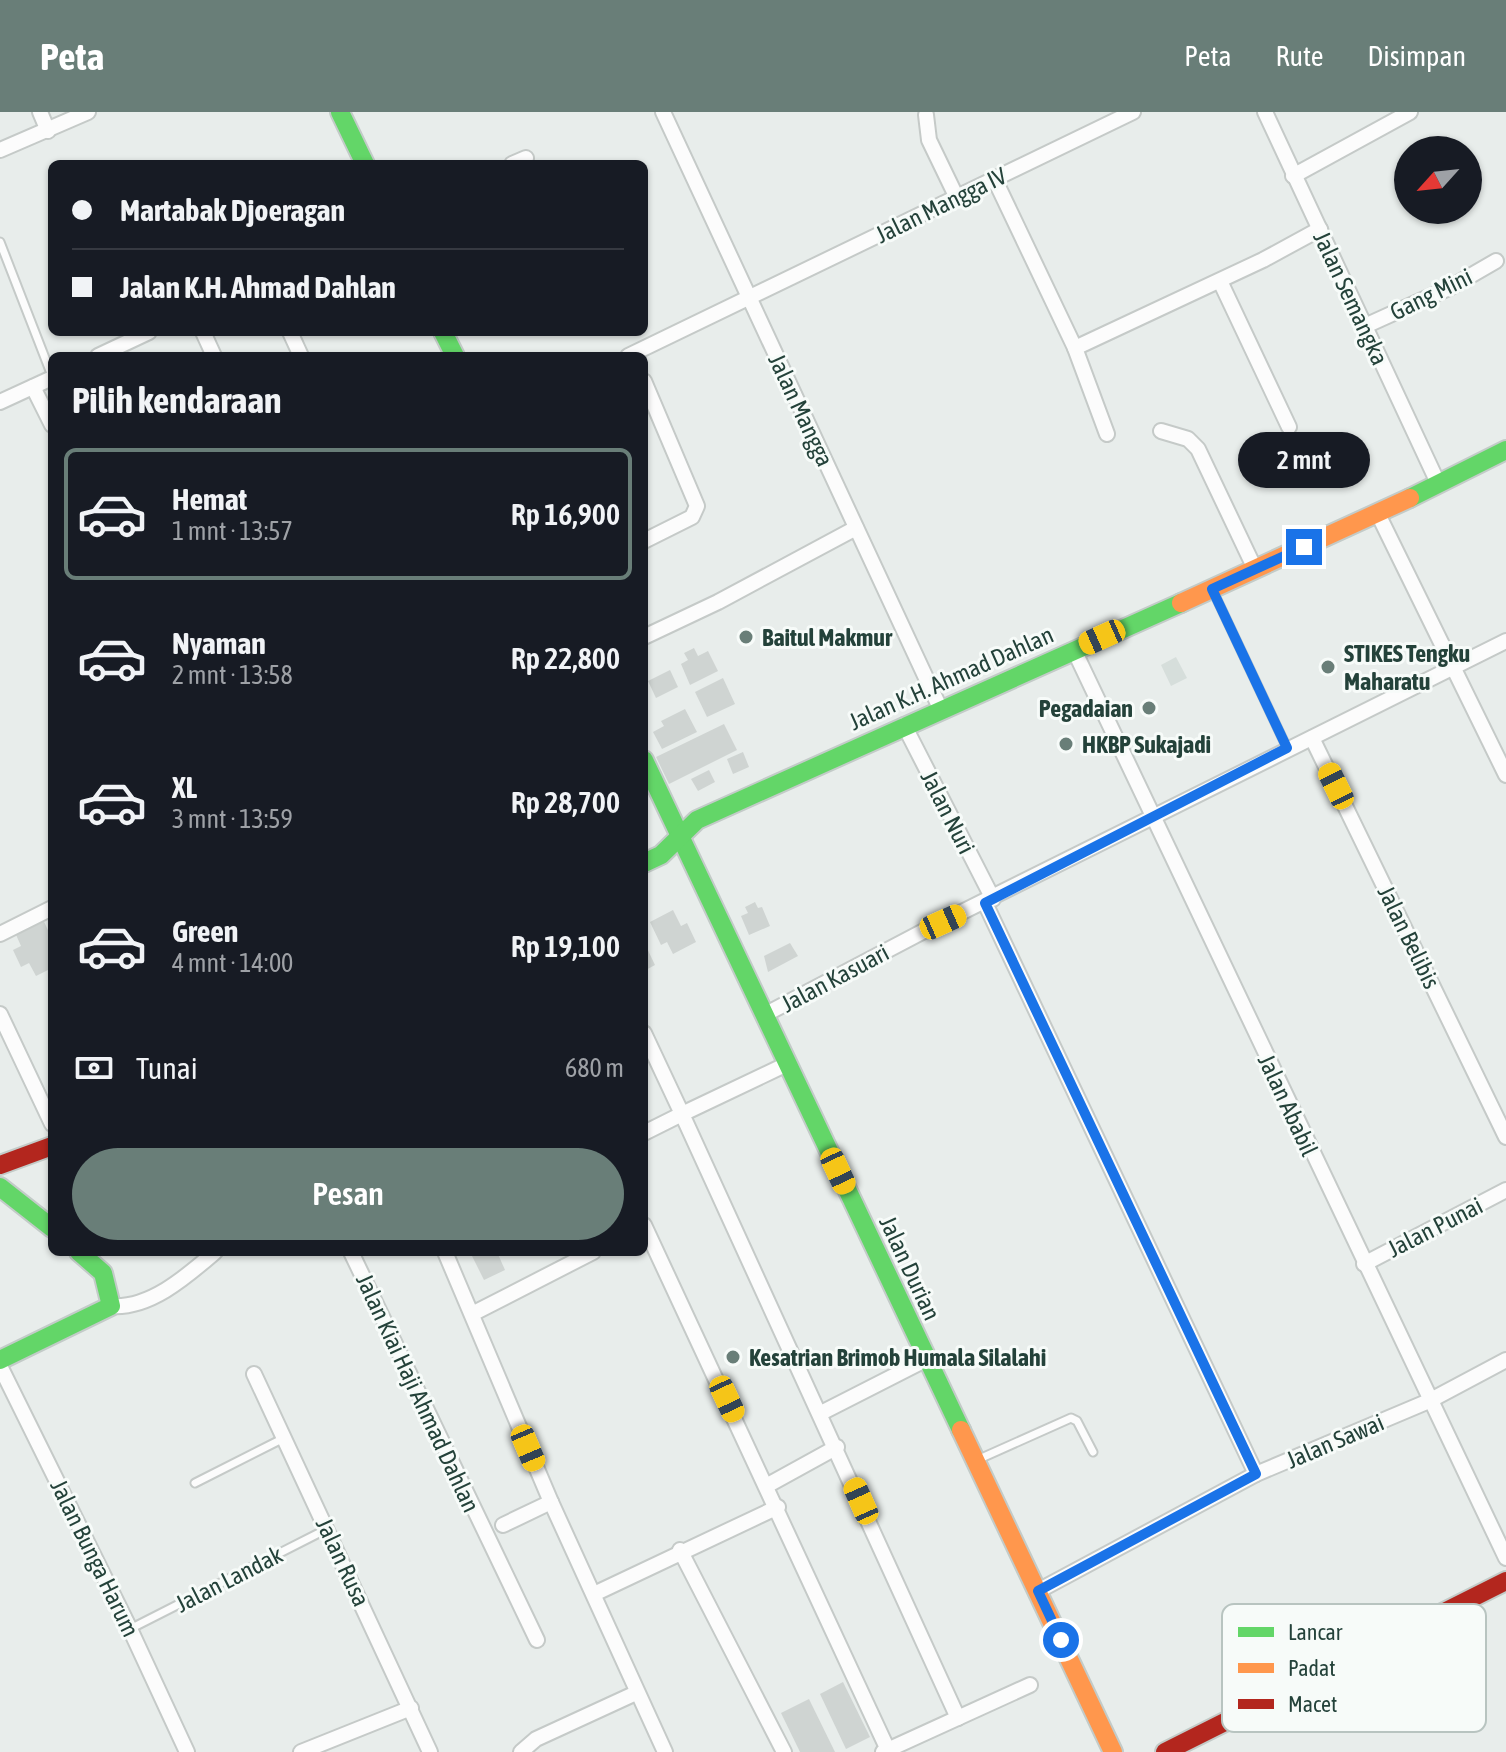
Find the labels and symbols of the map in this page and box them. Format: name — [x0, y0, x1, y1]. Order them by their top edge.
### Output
north arrow — [1394, 136, 1482, 224]
street label: Jalan Mangga IV — [871, 162, 1011, 248]
street label: Jalan Semangka — [1308, 227, 1394, 369]
street label: Gang Mini — [1386, 263, 1476, 325]
street label: Jalan Mangga — [763, 349, 839, 471]
callout: 2 mnt — [1238, 431, 1370, 487]
route end — [1286, 529, 1322, 565]
car — [1075, 616, 1129, 658]
street label: Jalan K.H. Ahmad Dahlan — [845, 621, 1057, 735]
place label: Baitul Makmur — [762, 624, 893, 651]
marker: Baitul Makmur — [737, 628, 755, 646]
place label: STIKES Tengku Maharatu — [1344, 640, 1470, 695]
marker: STIKES Tengku Maharatu — [1319, 658, 1337, 676]
place label: Pegadaian — [1039, 695, 1133, 722]
marker: Pegadaian — [1140, 699, 1158, 717]
place label: HKBP Sukajadi — [1082, 731, 1211, 758]
marker: HKBP Sukajadi — [1057, 735, 1075, 753]
car — [1315, 759, 1357, 813]
street label: Jalan Nuri — [916, 766, 980, 858]
street label: Jalan Belibis — [1373, 881, 1445, 993]
car — [916, 901, 970, 943]
street label: Jalan Kasuari — [777, 938, 893, 1018]
street label: Jalan Ababil — [1253, 1050, 1324, 1161]
car — [817, 1144, 859, 1198]
street label: Jalan Punai — [1383, 1192, 1487, 1262]
street label: Jalan Durian — [874, 1212, 946, 1324]
street label: Jalan Kiai Haji Ahmad Dahlan — [351, 1270, 485, 1516]
place label: Kesatrian Brimob Humala Silalahi — [749, 1344, 1046, 1371]
marker: Kesatrian Brimob Humala Silalahi — [724, 1348, 742, 1366]
car — [706, 1372, 748, 1426]
street label: Jalan Sawai — [1282, 1408, 1388, 1474]
car — [508, 1421, 548, 1475]
car — [840, 1474, 882, 1528]
street label: Jalan Bunga Harum — [45, 1475, 145, 1641]
street label: Jalan Rusa — [311, 1513, 375, 1611]
street label: Jalan Landak — [171, 1540, 287, 1617]
legend — [1222, 1604, 1486, 1732]
text: Lancar — [1288, 1619, 1343, 1645]
route start — [1043, 1622, 1079, 1658]
text: Padat — [1288, 1655, 1336, 1681]
text: Macet — [1288, 1691, 1337, 1717]

